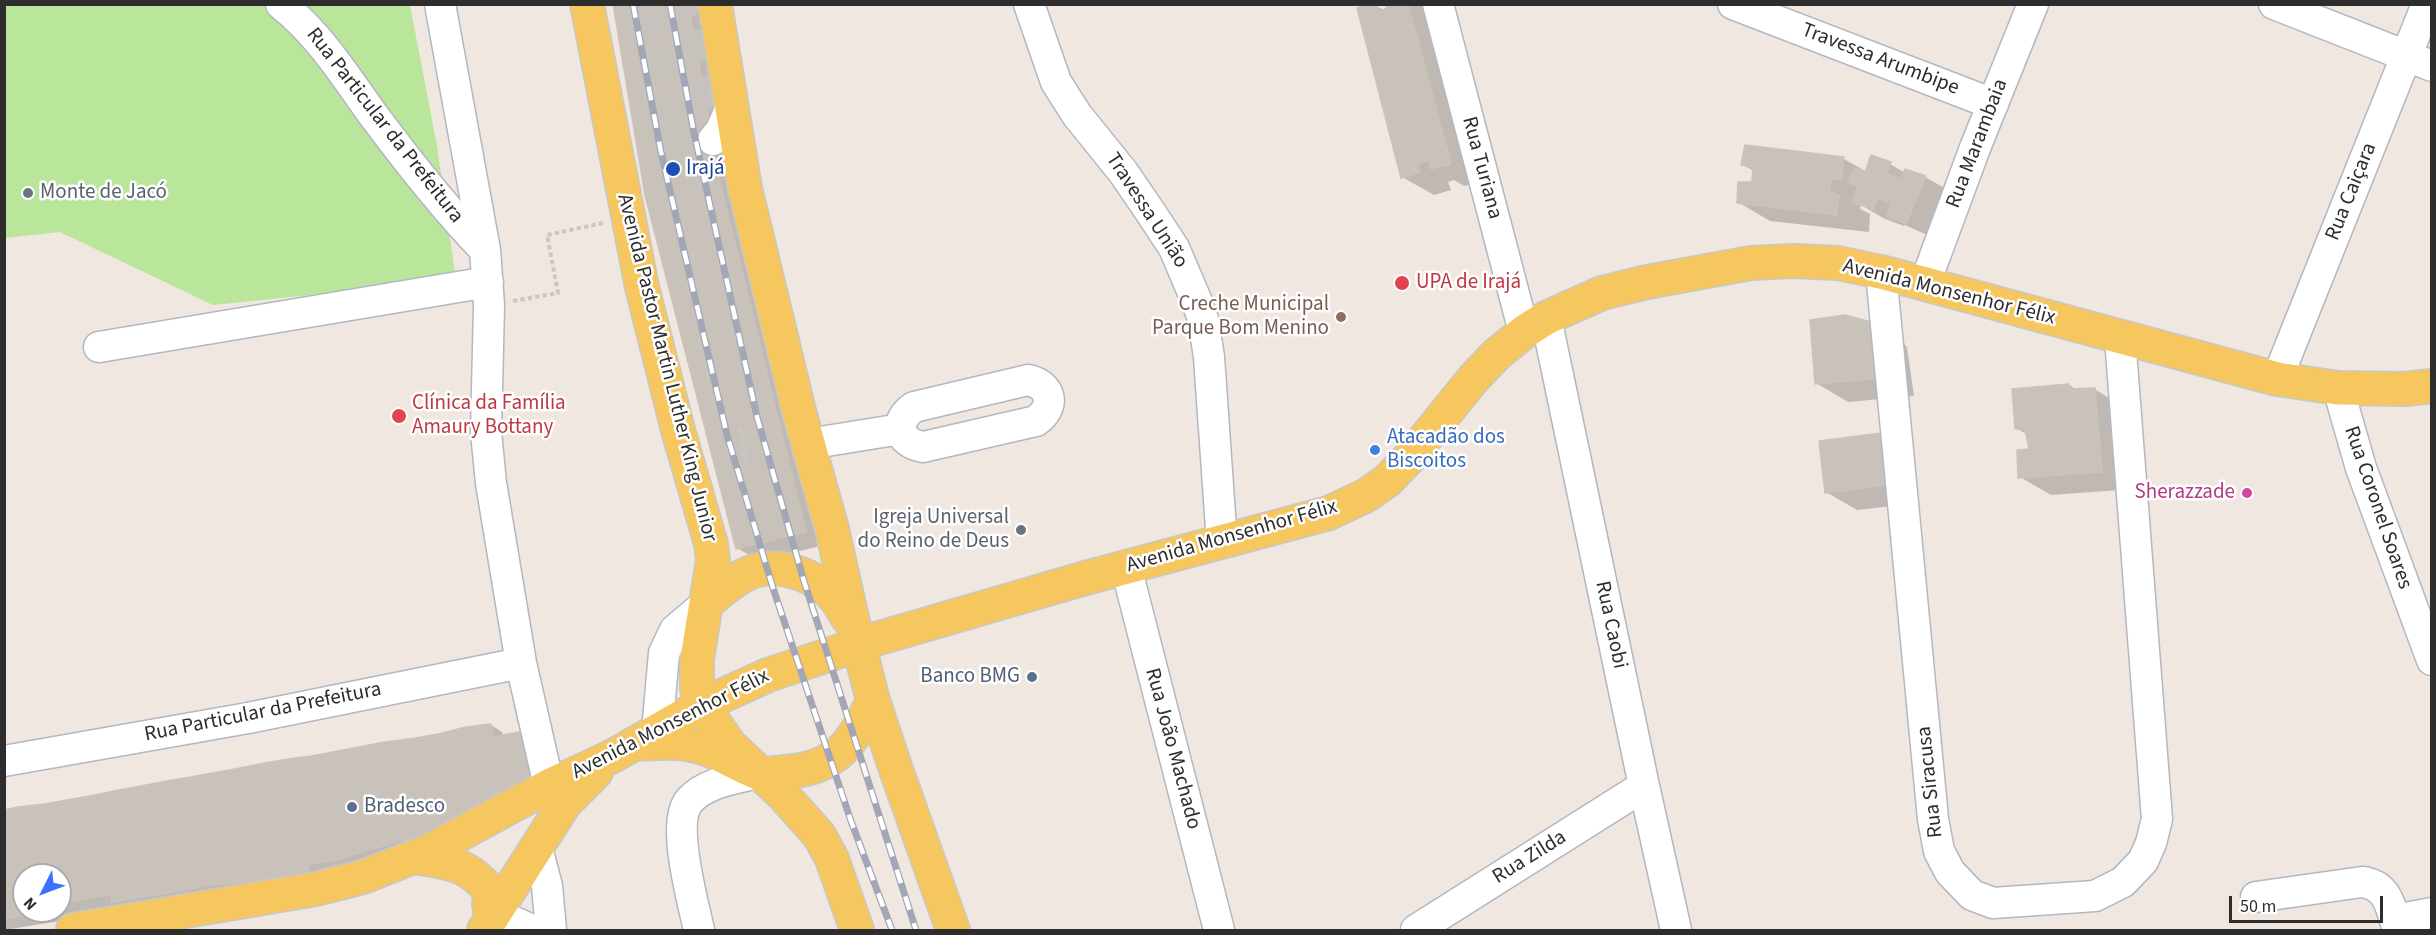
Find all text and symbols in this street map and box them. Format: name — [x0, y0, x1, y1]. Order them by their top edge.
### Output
street label: Travessa Arumbipe — [1798, 18, 1962, 102]
street label: Rua Particular da Prefeitura — [300, 23, 468, 229]
street label: Rua Marambaia — [1942, 76, 2014, 212]
street label: Rua Turiana — [1455, 114, 1507, 222]
street label: Rua Caiçara — [2321, 139, 2383, 245]
street label: Travessa União — [1099, 149, 1193, 273]
place label: Irajá — [686, 156, 725, 182]
marker: Irajá — [664, 160, 682, 178]
place label: Monte de Jacó — [40, 180, 167, 206]
marker: Monte de Jacó — [21, 186, 35, 200]
street label: Avenida Pastor Martin Luther King Junior — [611, 192, 721, 544]
street label: Avenida Monsenhor Félix — [1840, 254, 2058, 332]
place label: UPA de Irajá — [1416, 270, 1521, 296]
marker: UPA de Irajá — [1393, 274, 1411, 292]
place label: Creche Municipal Parque Bom Menino — [1152, 292, 1329, 342]
marker: Creche Municipal Parque Bom Menino — [1334, 310, 1348, 324]
place label: Clínica da Família Amaury Bottany — [412, 391, 566, 441]
marker: Clínica da Família Amaury Bottany — [390, 407, 408, 425]
street label: Rua Coronel Soares — [2337, 423, 2417, 593]
place label: Atacadão dos Biscoitos — [1387, 425, 1505, 475]
marker: Atacadão dos Biscoitos — [1368, 443, 1382, 457]
place label: Sherazzade — [2135, 480, 2235, 506]
marker: Sherazzade — [2240, 486, 2254, 500]
street label: Avenida Monsenhor Félix — [1124, 495, 1340, 579]
place label: Igreja Universal do Reino de Deus — [858, 505, 1009, 555]
marker: Igreja Universal do Reino de Deus — [1014, 523, 1028, 537]
street label: Rua Caobi — [1588, 579, 1632, 671]
street label: Avenida Monsenhor Félix — [568, 664, 774, 786]
place label: Banco BMG — [920, 664, 1020, 690]
street label: Rua João Machado — [1138, 666, 1206, 832]
marker: Banco BMG — [1025, 670, 1039, 684]
street label: Rua Particular da Prefeitura — [142, 678, 384, 748]
street label: Rua Siracusa — [1913, 725, 1949, 839]
place label: Bradesco — [364, 794, 445, 820]
marker: Bradesco — [345, 800, 359, 814]
street label: Rua Zilda — [1488, 826, 1572, 890]
north arrow — [12, 863, 72, 923]
scale bar — [2232, 884, 2386, 922]
text: N — [18, 892, 42, 915]
text: 50 m — [2240, 894, 2276, 919]

